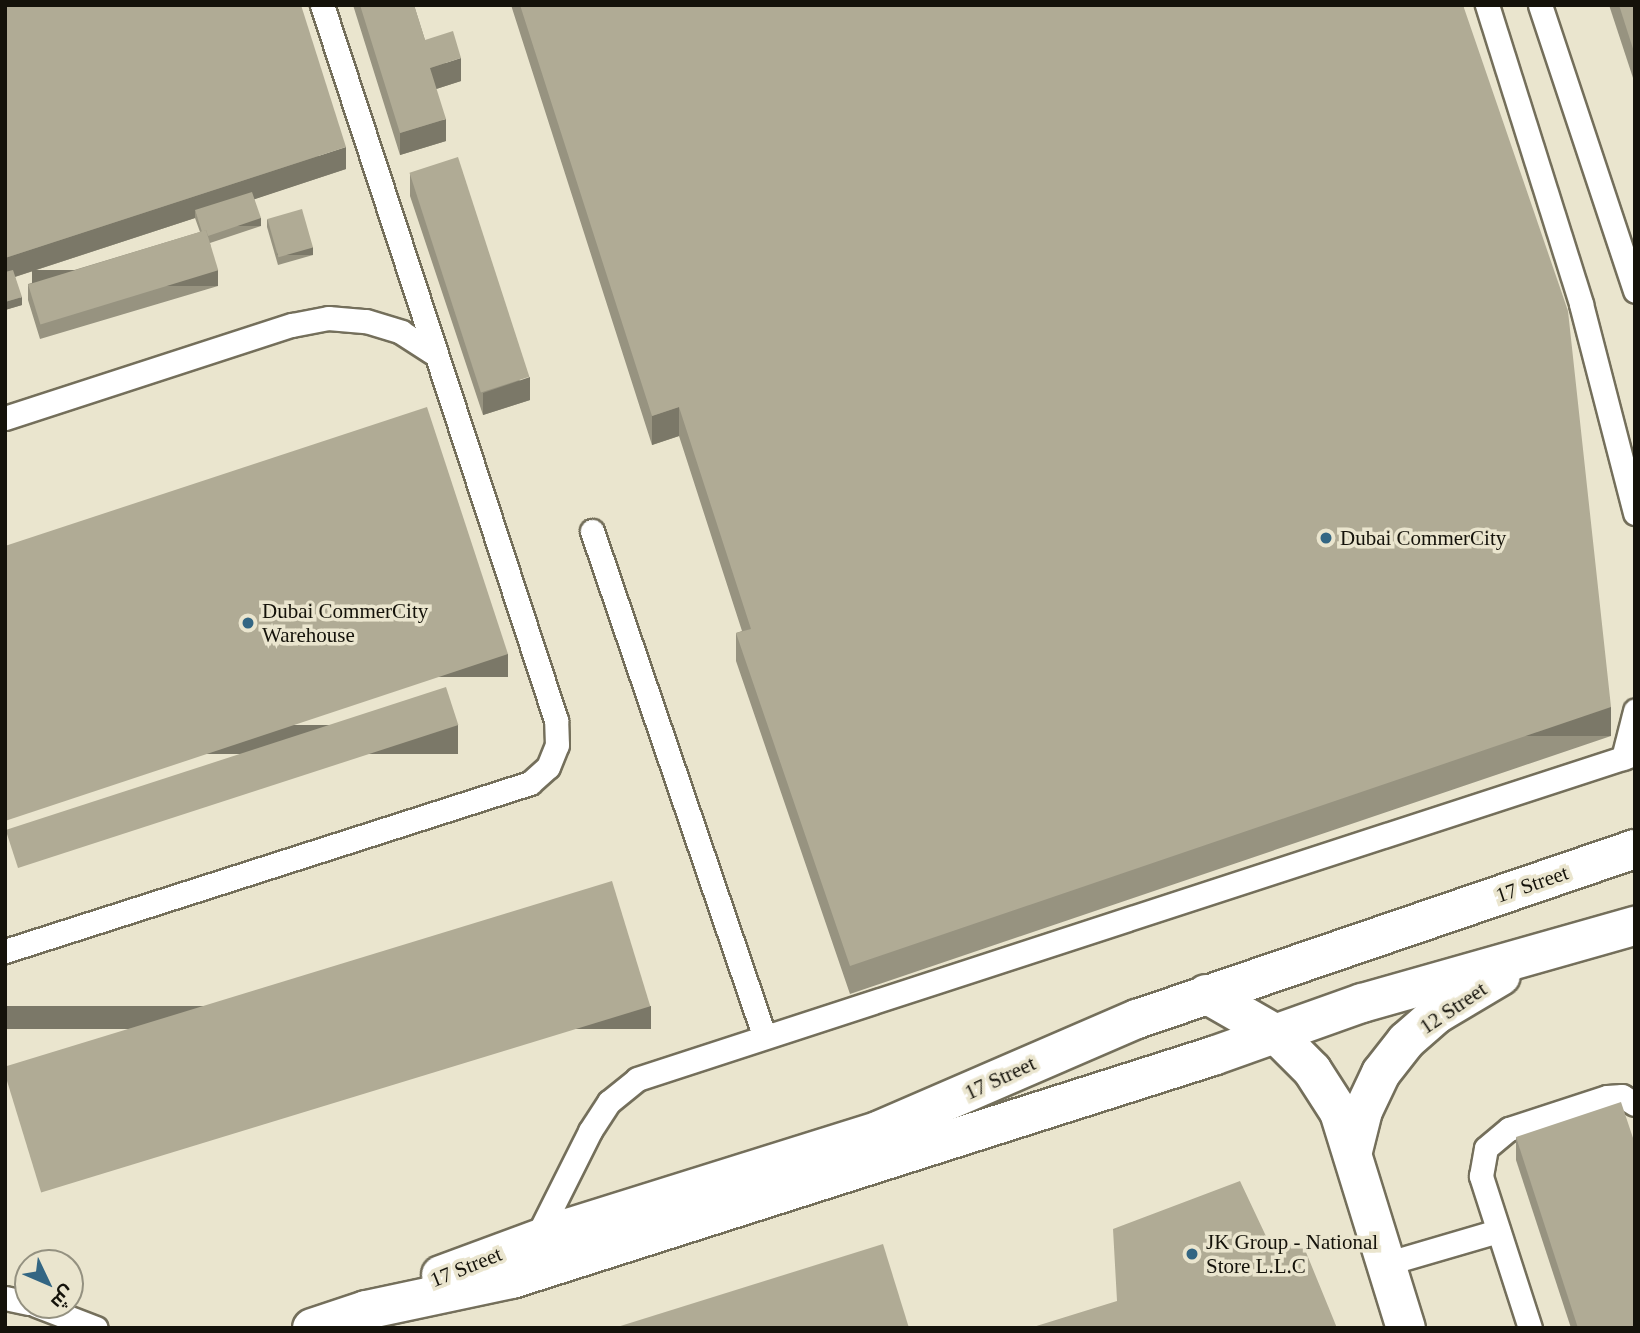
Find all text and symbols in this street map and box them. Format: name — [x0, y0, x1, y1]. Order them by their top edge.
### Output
place label: Dubai CommerCity — [1340, 525, 1506, 551]
marker: Dubai CommerCity — [1318, 530, 1334, 546]
place label: Dubai CommerCity Warehouse — [262, 598, 428, 648]
marker: Dubai CommerCity Warehouse — [240, 615, 256, 631]
street label: 17 Street — [1492, 860, 1572, 908]
street label: 12 Street — [1415, 977, 1491, 1039]
street label: 17 Street — [961, 1051, 1039, 1105]
place label: JK Group - National Store L.L.C — [1206, 1229, 1378, 1279]
street label: 17 Street — [426, 1241, 506, 1293]
marker: JK Group - National Store L.L.C — [1184, 1246, 1200, 1262]
north arrow — [14, 1249, 84, 1319]
text: ش — [47, 1281, 79, 1314]

